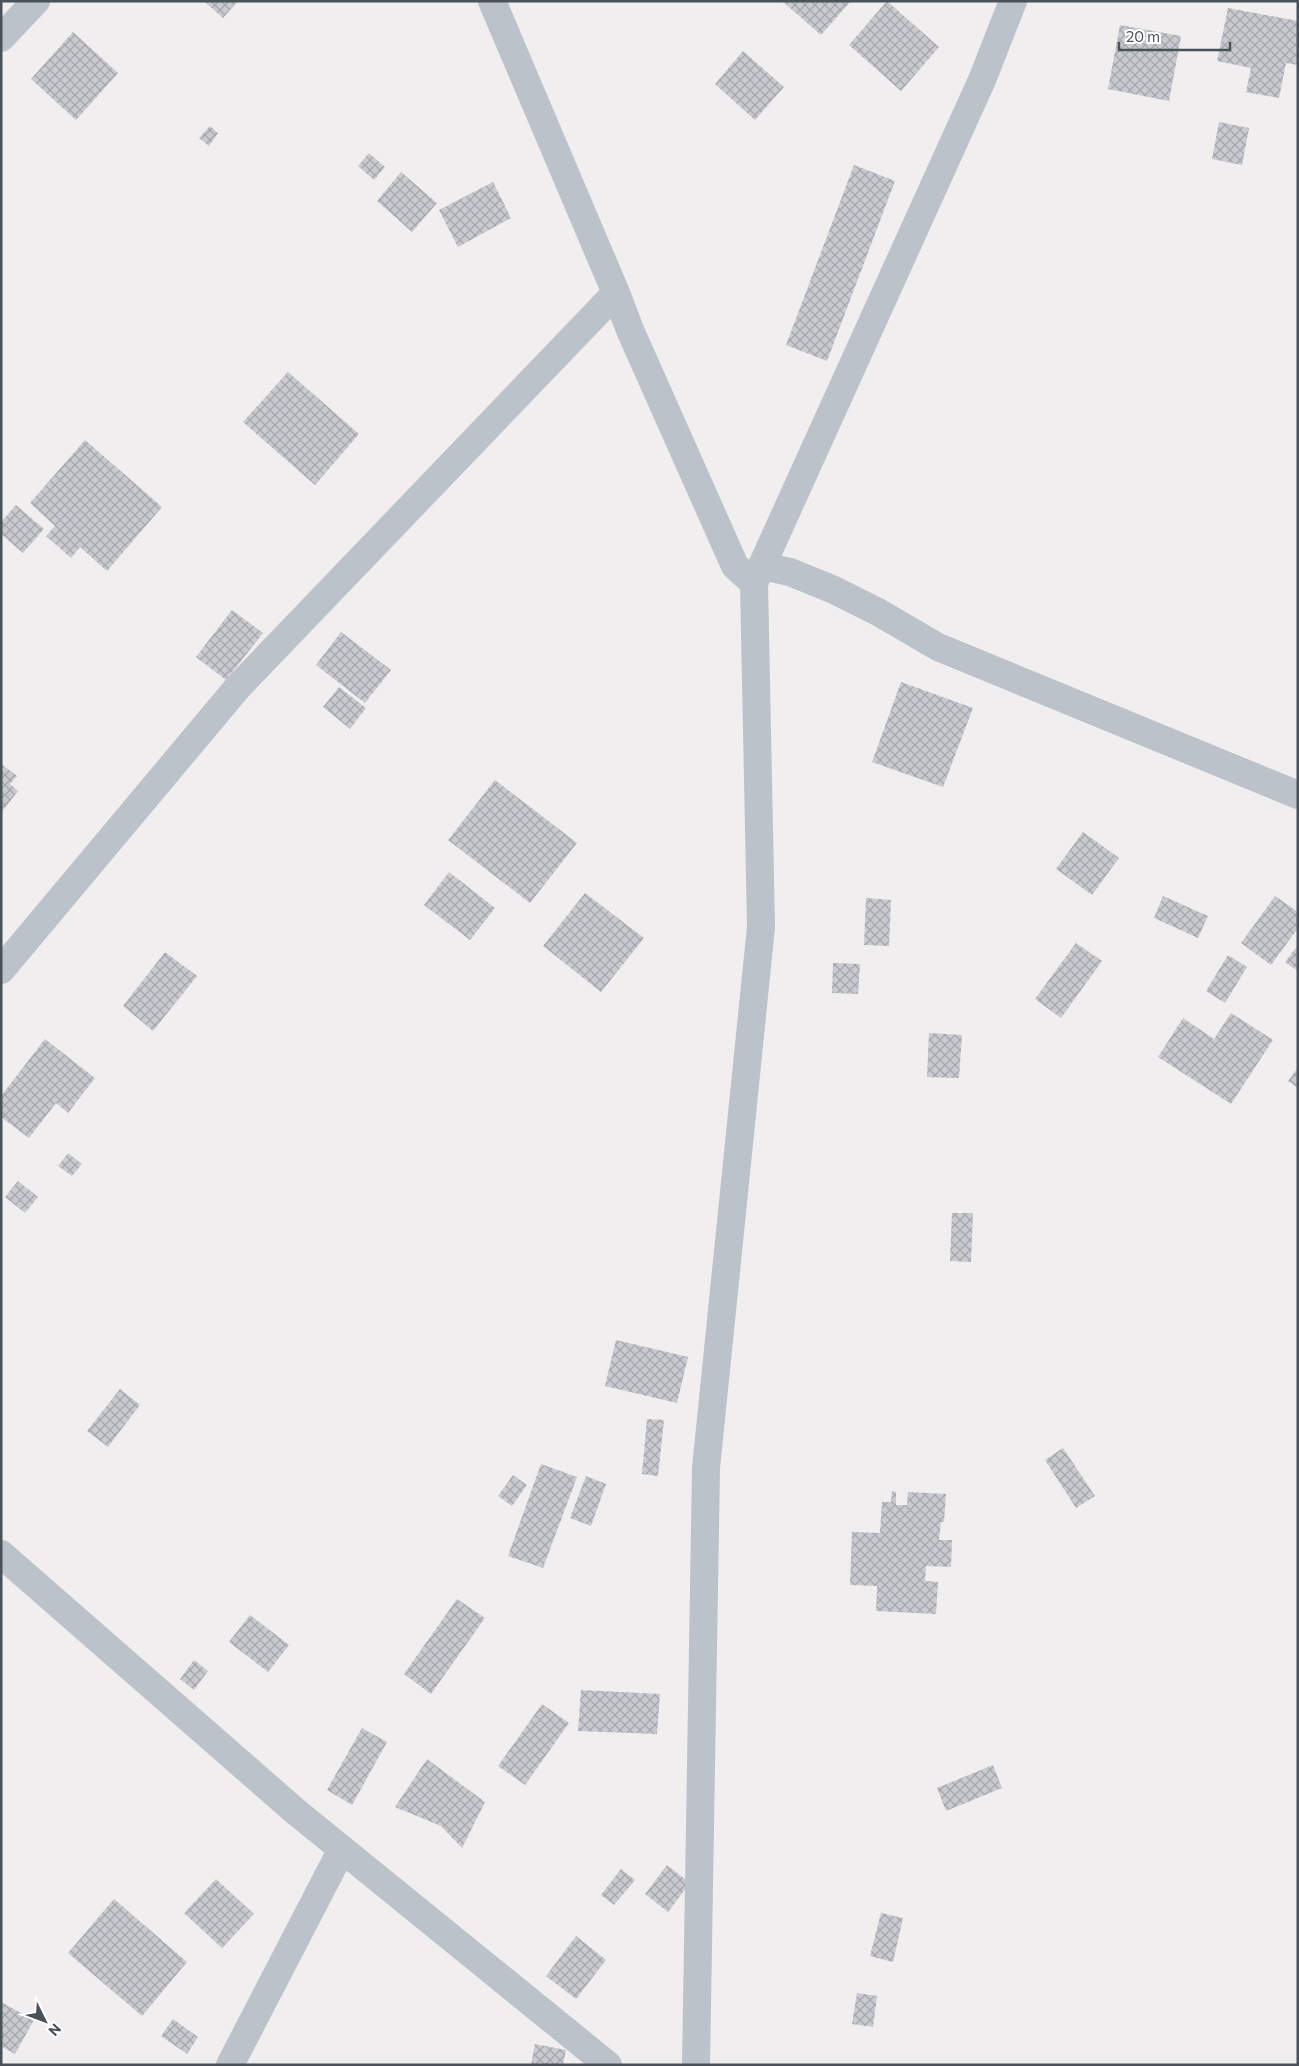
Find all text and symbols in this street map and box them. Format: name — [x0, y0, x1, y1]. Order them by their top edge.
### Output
scale bar — [1119, 20, 1230, 52]
text: 20 m — [1126, 27, 1160, 45]
north arrow — [20, 1996, 70, 2046]
text: N — [45, 2020, 65, 2040]

